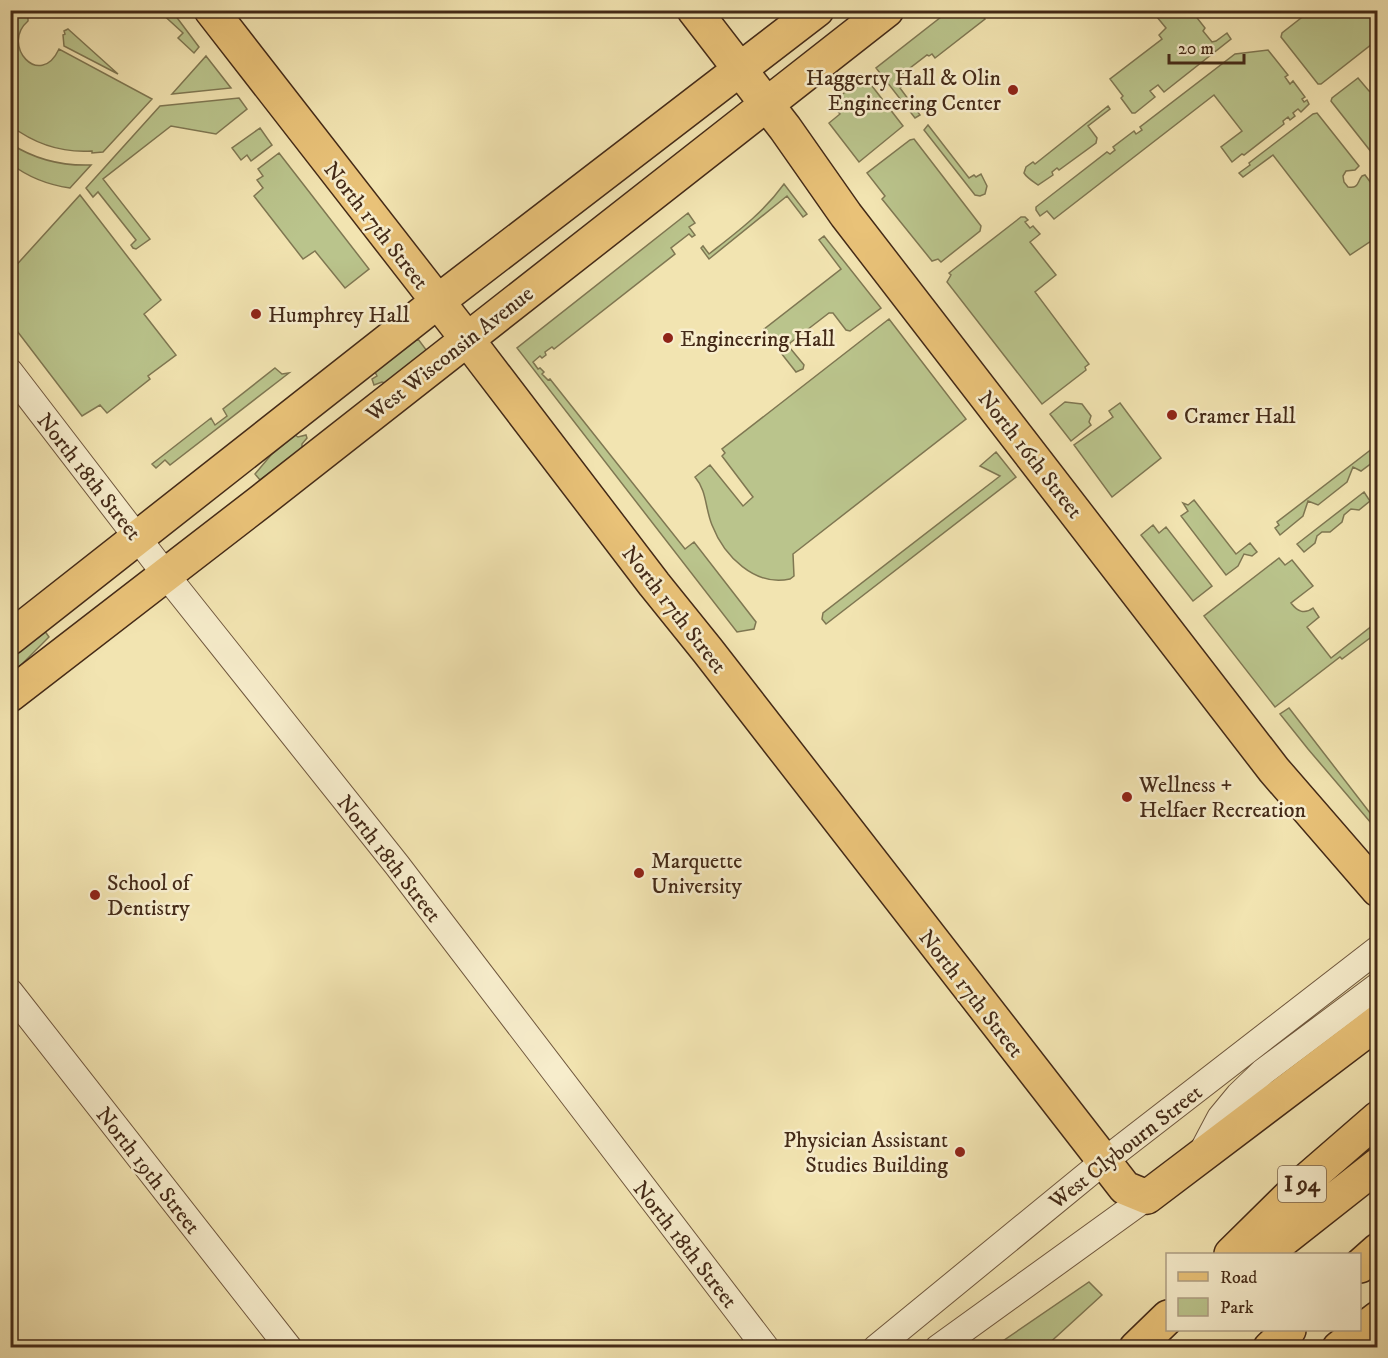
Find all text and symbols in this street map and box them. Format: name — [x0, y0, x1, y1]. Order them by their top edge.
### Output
scale bar — [1169, 27, 1244, 65]
text: 20 m — [1178, 38, 1214, 60]
place label: Haggerty Hall & Olin Engineering Center — [806, 65, 1002, 117]
marker: Haggerty Hall & Olin Engineering Center — [1006, 83, 1020, 97]
street label: North 17th Street — [318, 157, 434, 295]
street label: West Wisconsin Avenue — [360, 280, 539, 428]
place label: Humphrey Hall — [268, 302, 410, 329]
marker: Humphrey Hall — [249, 307, 263, 321]
place label: Engineering Hall — [680, 326, 835, 353]
marker: Engineering Hall — [661, 331, 675, 345]
street label: North 16th Street — [972, 386, 1088, 524]
place label: Cramer Hall — [1184, 403, 1296, 430]
street label: North 18th Street — [31, 408, 147, 546]
marker: Cramer Hall — [1165, 408, 1179, 422]
street label: North 17th Street — [616, 541, 732, 679]
place label: Wellness + Helfaer Recreation — [1138, 772, 1306, 824]
street label: North 18th Street — [331, 790, 447, 928]
marker: Wellness + Helfaer Recreation — [1120, 790, 1134, 804]
place label: Marquette University — [651, 848, 743, 900]
marker: Marquette University — [632, 866, 646, 880]
place label: School of Dentistry — [107, 870, 194, 922]
marker: School of Dentistry — [88, 888, 102, 902]
street label: North 17th Street — [913, 925, 1029, 1063]
street label: West Clybourn Street — [1043, 1079, 1208, 1216]
street label: North 19th Street — [90, 1102, 206, 1240]
place label: Physician Assistant Studies Building — [783, 1127, 948, 1179]
marker: Physician Assistant Studies Building — [953, 1145, 967, 1159]
road number: I 94 — [1278, 1166, 1326, 1202]
street label: North 18th Street — [627, 1176, 743, 1314]
legend — [1166, 1253, 1361, 1331]
text: Road — [1220, 1267, 1257, 1289]
text: Park — [1220, 1297, 1254, 1319]

